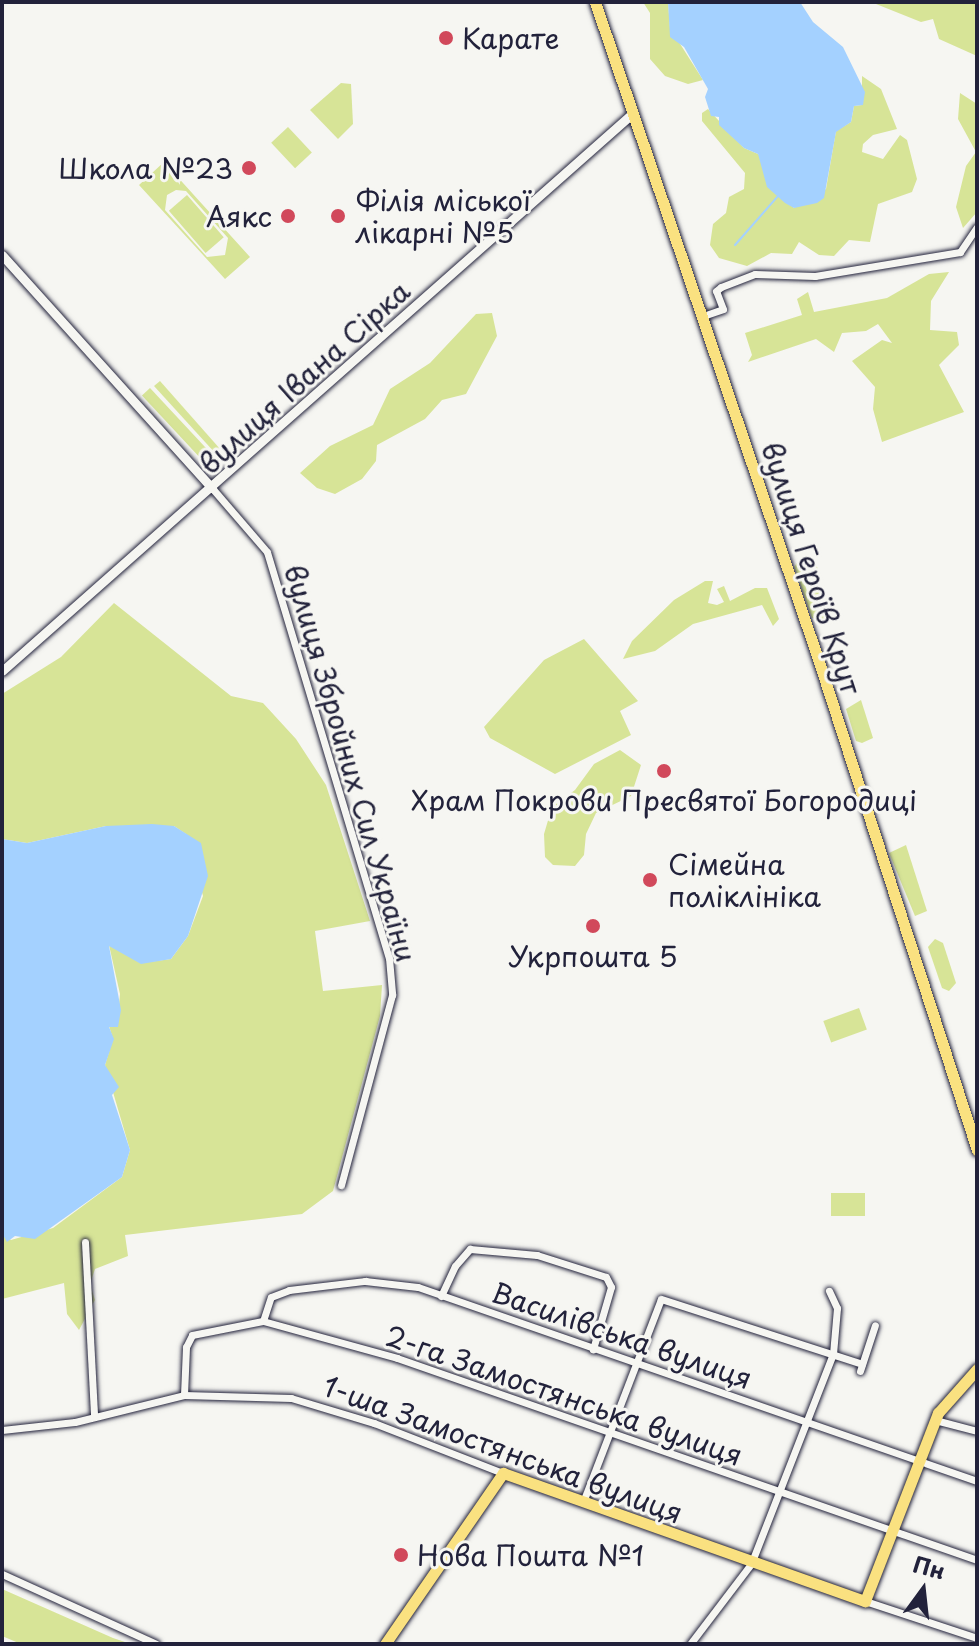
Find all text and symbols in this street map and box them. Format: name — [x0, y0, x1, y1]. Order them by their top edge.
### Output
place label: Карате — [462, 21, 559, 55]
marker: Карате — [437, 29, 455, 47]
place label: Школа №23 — [57, 151, 233, 185]
marker: Школа №23 — [240, 159, 258, 177]
place label: Філія міської лікарні №5 — [356, 183, 531, 249]
place label: Аякс — [206, 199, 272, 233]
marker: Філія міської лікарні №5 — [327, 205, 349, 227]
marker: Аякс — [279, 207, 297, 225]
street label: вулиця Івана Сірка — [192, 273, 416, 481]
street label: вулиця Героїв Крут — [755, 437, 869, 699]
street label: вулиця Збройних Сил України — [278, 559, 424, 967]
marker: Храм Покрови Пресвятої Богородиці — [655, 762, 673, 780]
place label: Храм Покрови Пресвятої Богородиці — [410, 783, 918, 817]
place label: Сімейна поліклініка — [668, 847, 821, 913]
marker: Сімейна поліклініка — [639, 869, 661, 891]
marker: Укрпошта 5 — [584, 917, 602, 935]
place label: Укрпошта 5 — [508, 939, 678, 973]
street label: Василівська вулиця — [487, 1275, 757, 1395]
street label: 2-га Замостянська вулиця — [381, 1318, 747, 1472]
street label: 1-ша Замостянська вулиця — [318, 1368, 688, 1530]
place label: Нова Пошта №1 — [417, 1538, 647, 1572]
marker: Нова Пошта №1 — [392, 1546, 410, 1564]
text: Пн — [910, 1546, 949, 1586]
north arrow — [883, 1550, 963, 1630]

